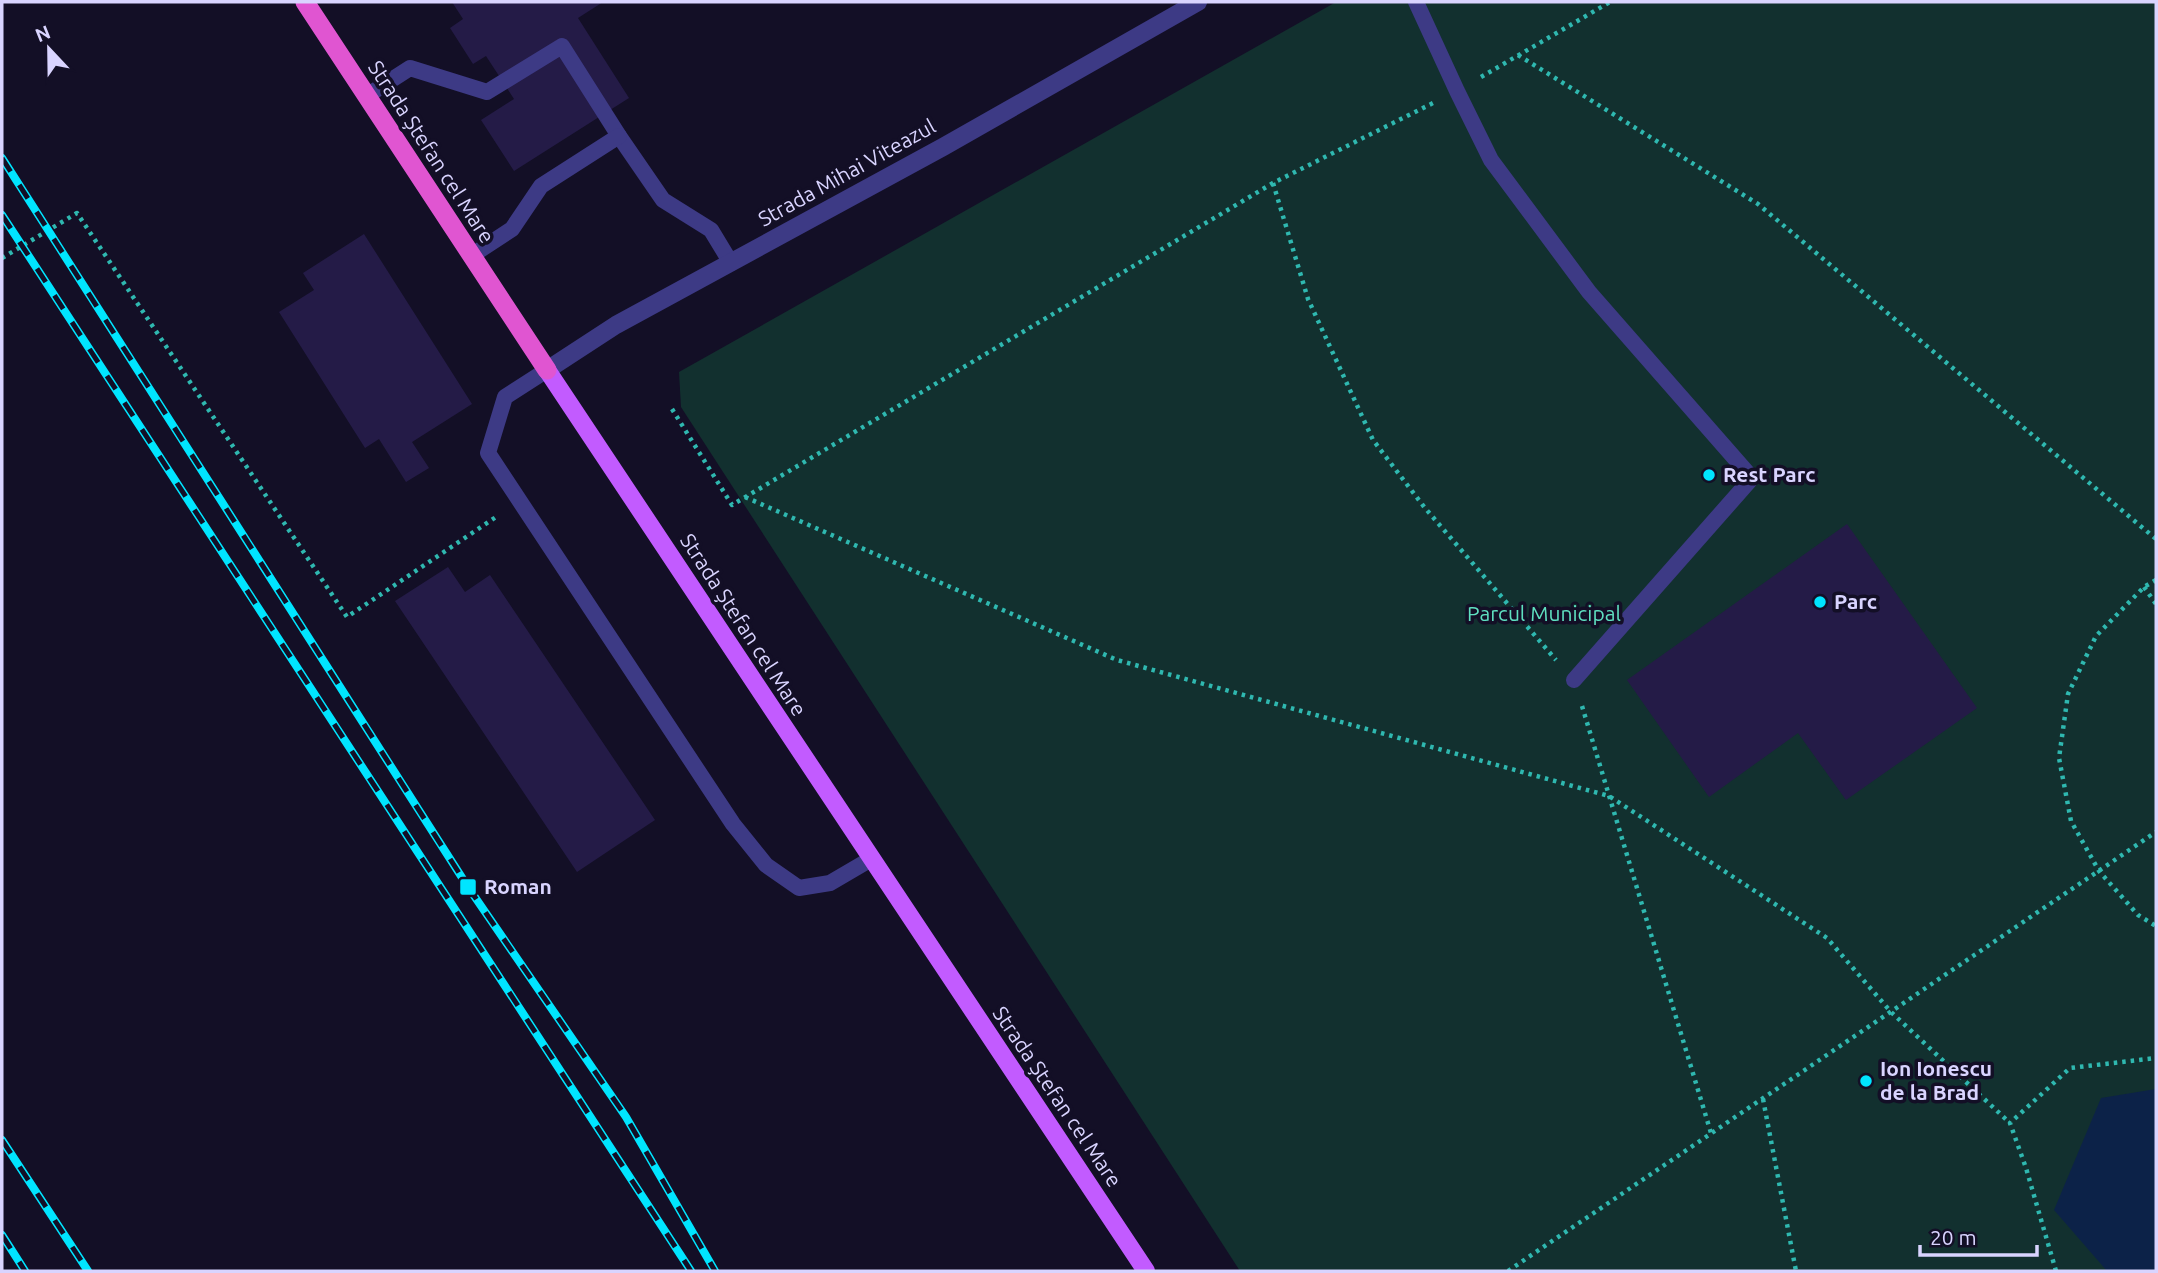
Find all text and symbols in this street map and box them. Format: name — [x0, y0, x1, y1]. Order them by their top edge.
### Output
north arrow — [14, 14, 84, 84]
text: N — [32, 20, 53, 46]
street label: Strada Ștefan cel Mare — [364, 56, 500, 247]
street label: Strada Mihai Viteazul — [754, 113, 939, 231]
place label: Rest Parc — [1723, 462, 1816, 486]
marker: Rest Parc — [1701, 467, 1717, 483]
street label: Strada Ștefan cel Mare — [676, 529, 812, 720]
place label: Parc — [1834, 589, 1877, 613]
marker: Parc — [1812, 594, 1828, 610]
park label: Parcul Municipal — [1467, 601, 1621, 625]
place label: Roman — [484, 874, 552, 898]
marker: Roman — [458, 877, 478, 897]
street label: Strada Ștefan cel Mare — [988, 1002, 1127, 1191]
place label: Ion Ionescu de la Brad — [1880, 1056, 1992, 1104]
marker: Ion Ionescu de la Brad — [1858, 1073, 1874, 1089]
scale bar — [1920, 1214, 2037, 1258]
text: 20 m — [1930, 1225, 1977, 1249]

